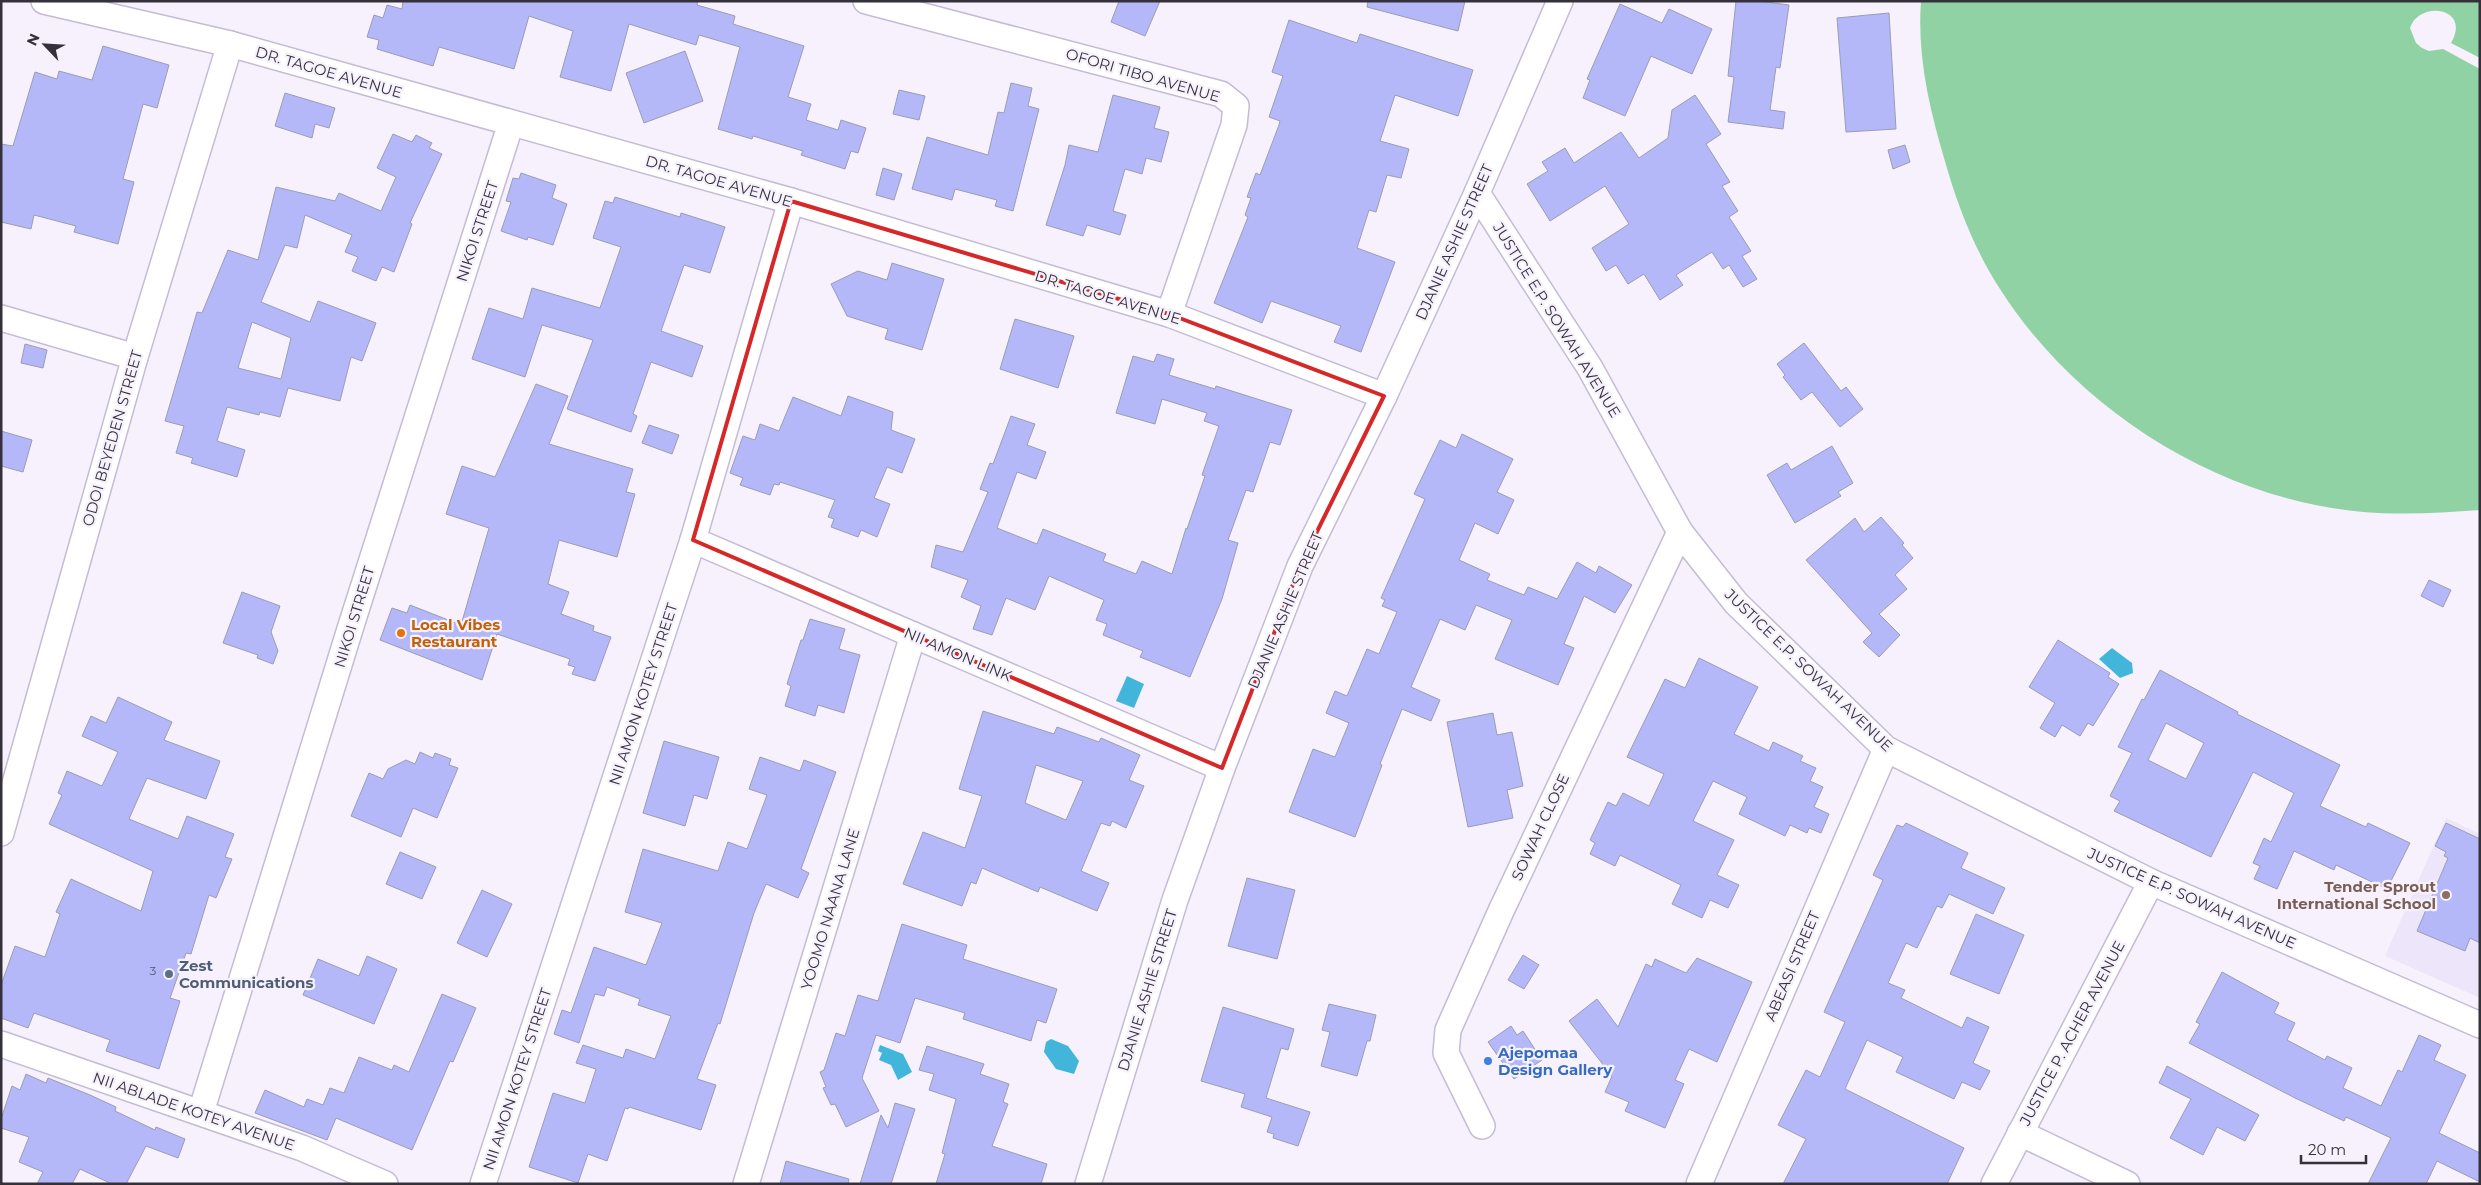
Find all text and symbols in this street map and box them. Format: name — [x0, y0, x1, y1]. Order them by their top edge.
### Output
north arrow — [20, 20, 70, 70]
text: N — [23, 31, 44, 48]
street label: DR. TAGOE AVENUE — [253, 42, 405, 102]
street label: OFORI TIBO AVENUE — [1064, 44, 1222, 106]
street label: DR. TAGOE AVENUE — [643, 151, 795, 211]
street label: DJANIE ASHIE STREET — [1411, 161, 1497, 323]
street label: NIKOI STREET — [452, 178, 502, 284]
street label: JUSTICE E.P. SOWAH AVENUE — [1488, 218, 1625, 421]
street label: DR. TAGOE AVENUE — [1033, 266, 1183, 328]
street label: ODOI BEYEDEN STREET — [78, 347, 146, 528]
street label: DJANIE ASHIE STREET — [1243, 528, 1327, 691]
street label: NIKOI STREET — [330, 564, 379, 670]
street label: JUSTICE E.P. SOWAH AVENUE — [1720, 584, 1897, 755]
street label: NII AMON KOTEY STREET — [605, 600, 682, 788]
place label: Local Vibes Restaurant — [411, 615, 500, 651]
street label: NII AMON LINK — [901, 623, 1015, 685]
marker: Local Vibes Restaurant — [395, 627, 407, 639]
street label: SOWAH CLOSE — [1507, 771, 1573, 883]
street label: YOOMO NAANA LANE — [796, 826, 864, 992]
street label: JUSTICE E.P. SOWAH AVENUE — [2084, 843, 2299, 953]
place label: Tender Sprout International School — [2277, 877, 2436, 913]
marker: Tender Sprout International School — [2440, 889, 2452, 901]
street label: DJANIE ASHIE STREET — [1113, 906, 1181, 1073]
street label: ABEASI STREET — [1760, 908, 1824, 1024]
street label: JUSTICE P. ACHER AVENUE — [2015, 937, 2129, 1130]
place label: Zest Communications — [179, 956, 313, 992]
house number: 3 — [150, 963, 157, 978]
marker: Zest Communications — [163, 968, 175, 980]
street label: NII AMON KOTEY STREET — [479, 985, 556, 1173]
place label: Ajepomaa Design Gallery — [1497, 1043, 1613, 1079]
marker: Ajepomaa Design Gallery — [1482, 1055, 1494, 1067]
street label: NII ABLADE KOTEY AVENUE — [91, 1067, 297, 1155]
scale bar — [2301, 1132, 2366, 1164]
text: 20 m — [2308, 1140, 2346, 1159]

